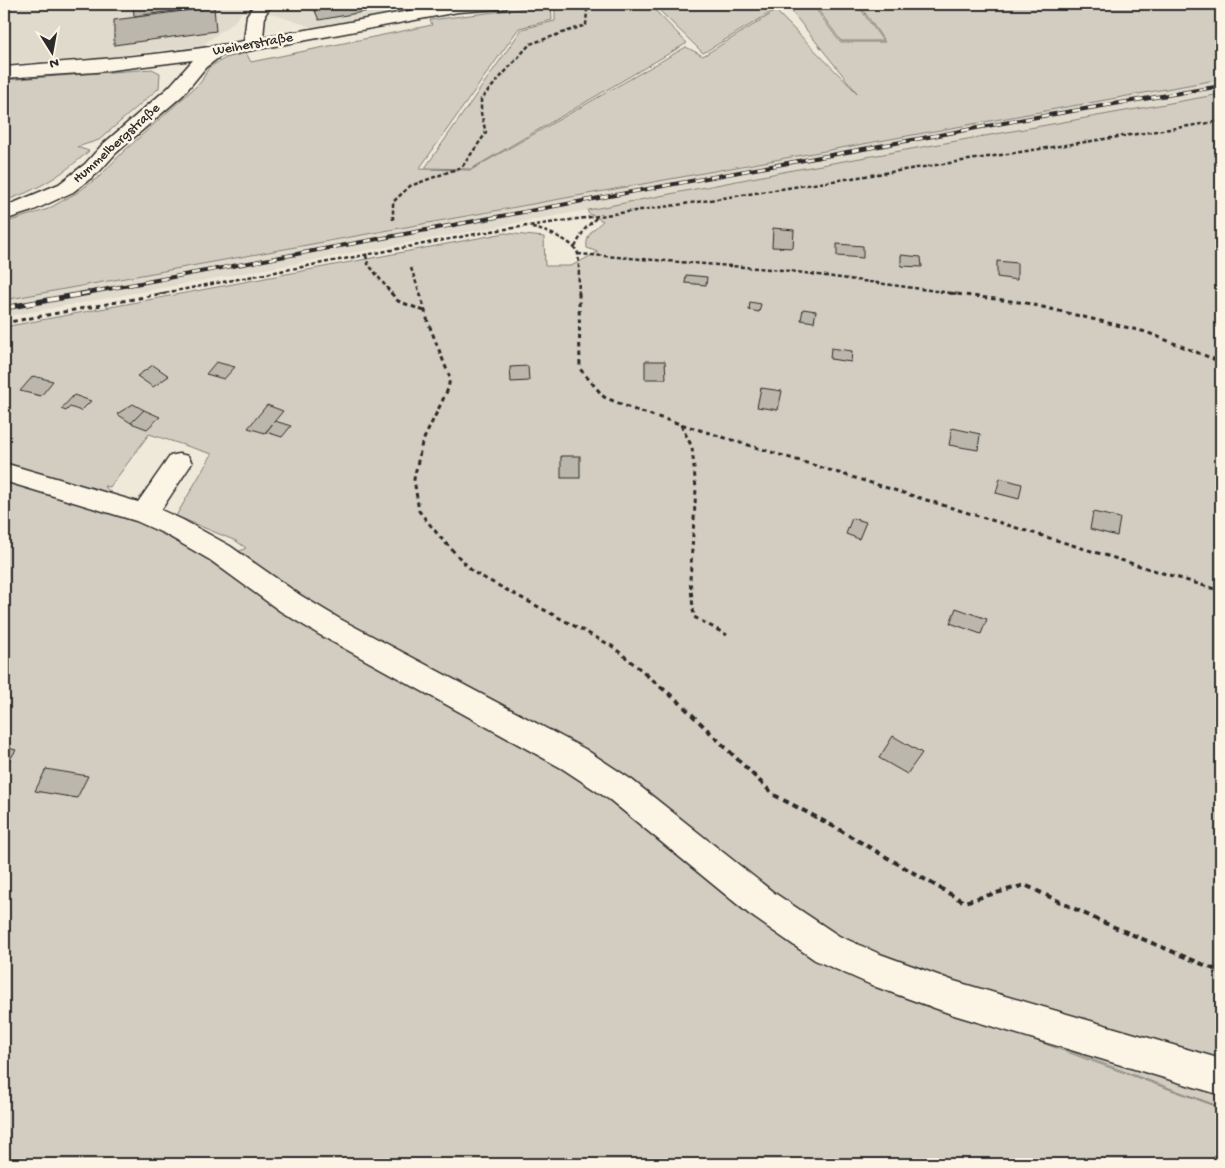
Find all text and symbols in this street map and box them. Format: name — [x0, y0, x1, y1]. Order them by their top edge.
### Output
north arrow — [28, 28, 78, 78]
street label: Weiherstraße — [212, 29, 295, 60]
text: N — [48, 53, 60, 72]
street label: Hummelbergstraße — [70, 100, 165, 188]

